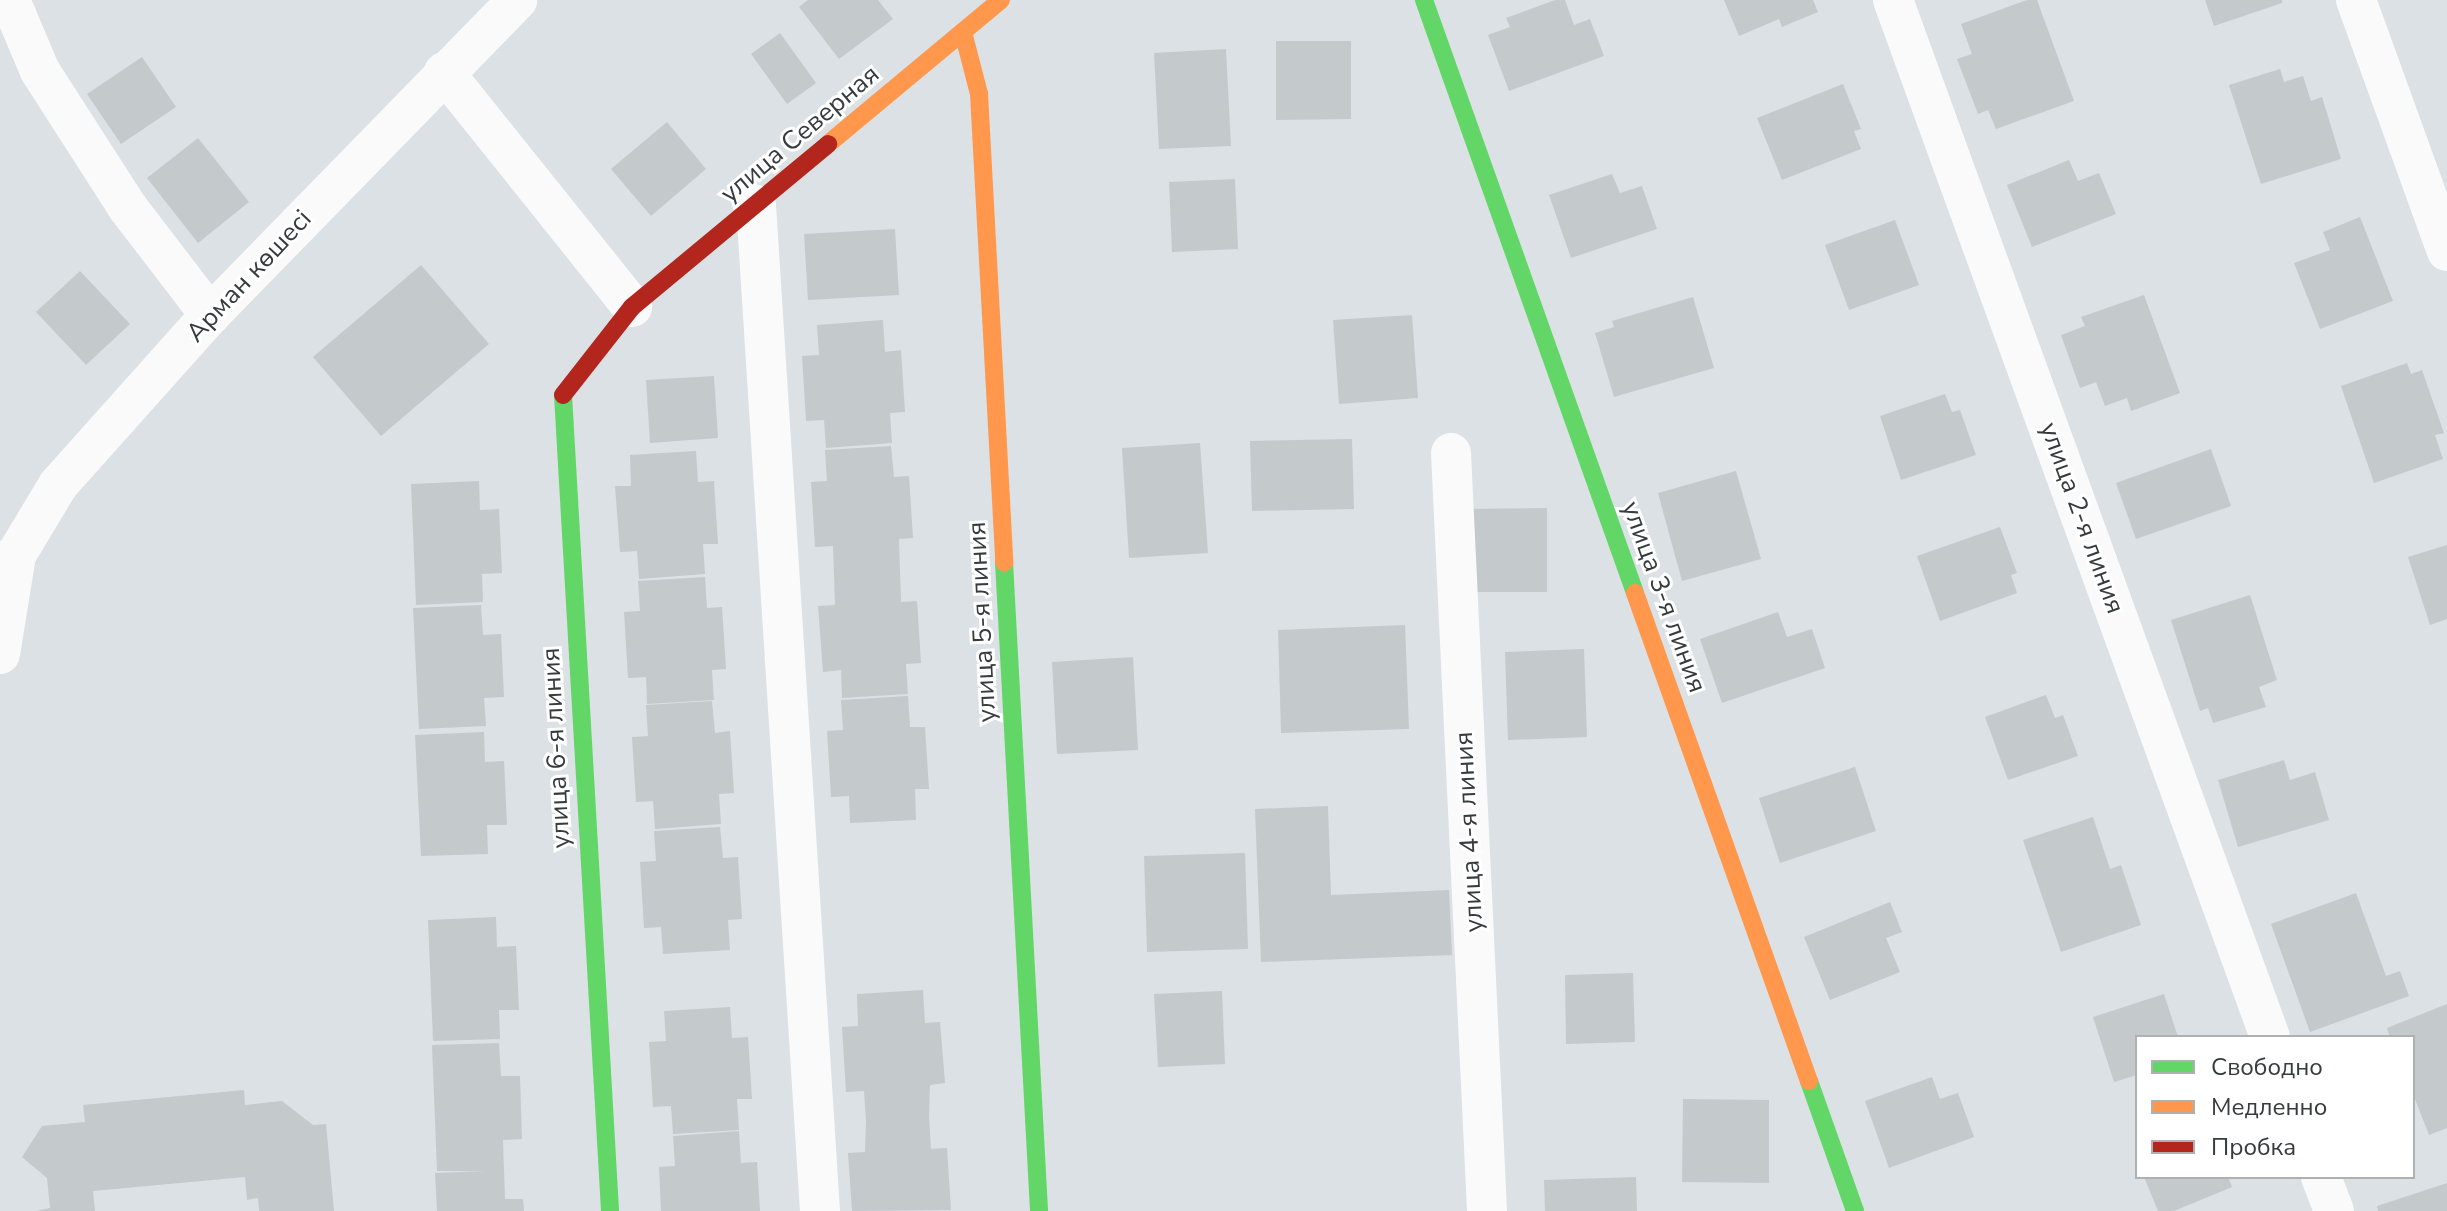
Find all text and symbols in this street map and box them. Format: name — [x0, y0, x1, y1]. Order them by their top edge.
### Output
street label: улица Северная — [714, 59, 886, 209]
street label: Арман көшесі — [180, 203, 318, 349]
street label: улица 2-я линия — [2033, 418, 2131, 618]
street label: улица 3-я линия — [1615, 497, 1713, 697]
street label: улица 5-я линия — [961, 521, 1003, 723]
street label: улица 6-я линия — [535, 647, 577, 849]
street label: улица 4-я линия — [1448, 731, 1490, 933]
legend — [2135, 1035, 2415, 1179]
text: Свободно — [2211, 1051, 2323, 1083]
text: Медленно — [2211, 1091, 2327, 1123]
text: Пробка — [2211, 1131, 2296, 1163]

